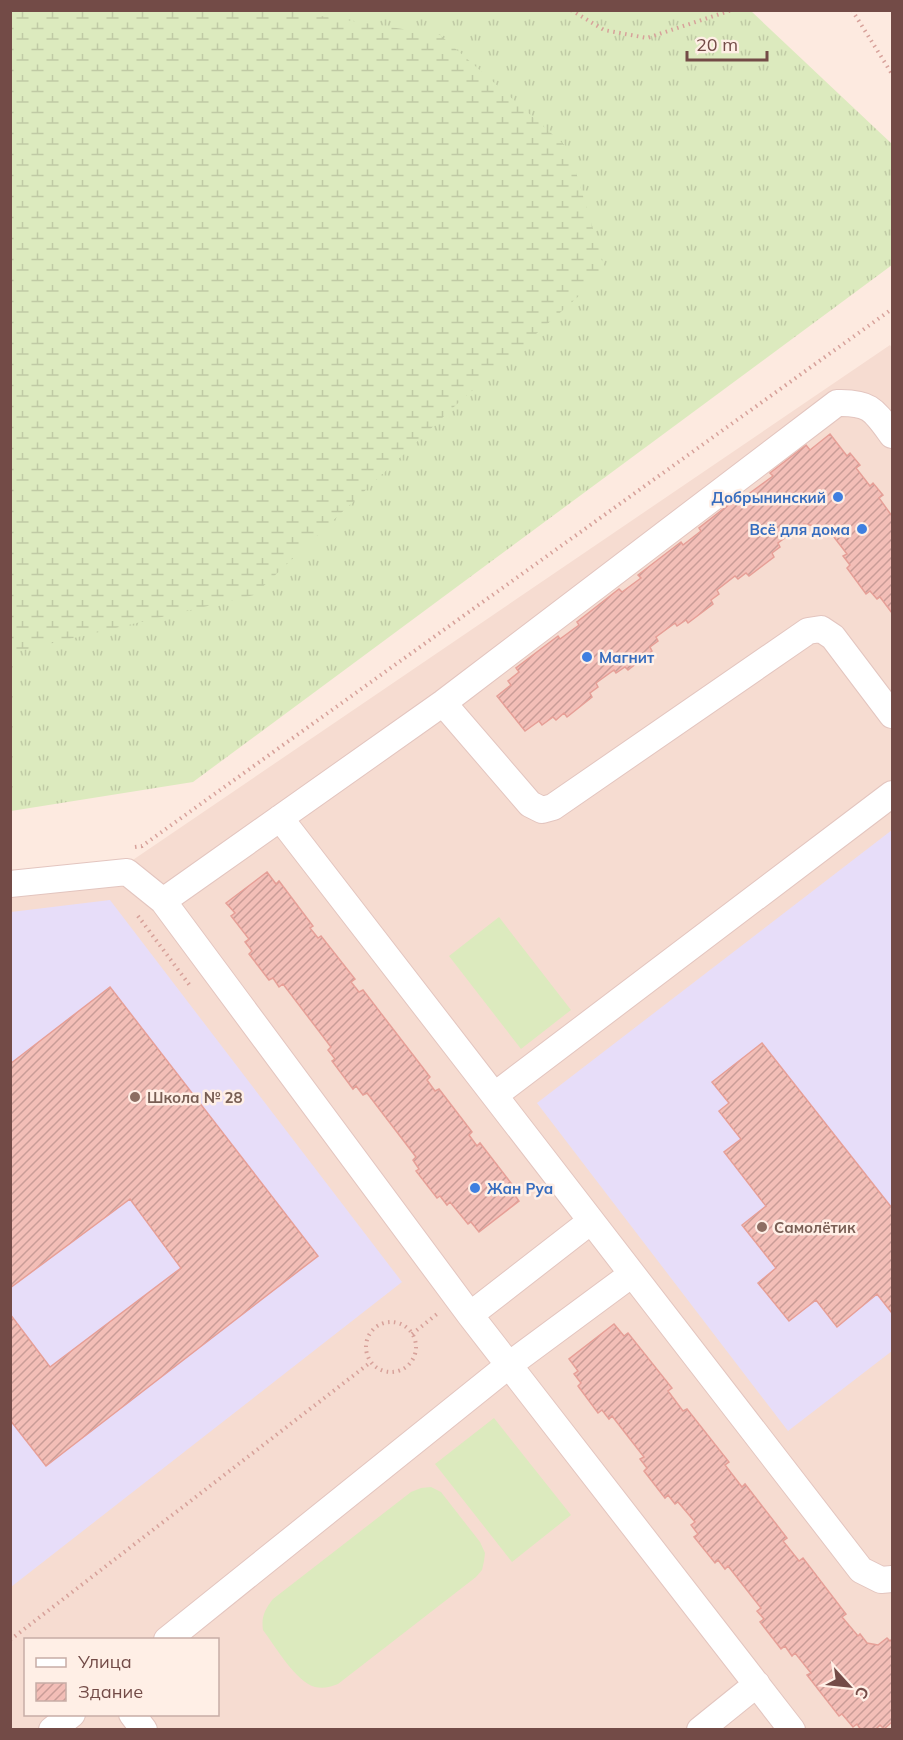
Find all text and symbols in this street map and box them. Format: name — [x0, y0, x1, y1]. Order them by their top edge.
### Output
scale bar — [687, 24, 766, 62]
text: 20 m — [696, 33, 738, 56]
place label: Добрынинский — [712, 488, 826, 507]
marker: Добрынинский — [831, 490, 845, 504]
place label: Всё для дома — [749, 520, 850, 539]
marker: Всё для дома — [855, 522, 869, 536]
place label: Магнит — [599, 648, 655, 667]
marker: Магнит — [580, 650, 594, 664]
place label: Школа № 28 — [147, 1088, 243, 1107]
marker: Школа № 28 — [128, 1090, 142, 1104]
place label: Жан Руа — [487, 1179, 553, 1198]
marker: Жан Руа — [468, 1181, 482, 1195]
place label: Самолётик — [774, 1218, 856, 1237]
marker: Самолётик — [755, 1220, 769, 1234]
legend — [24, 1638, 219, 1716]
text: Улица — [77, 1650, 132, 1673]
north arrow — [819, 1656, 879, 1716]
text: Здание — [78, 1680, 143, 1703]
text: С — [851, 1683, 874, 1702]

